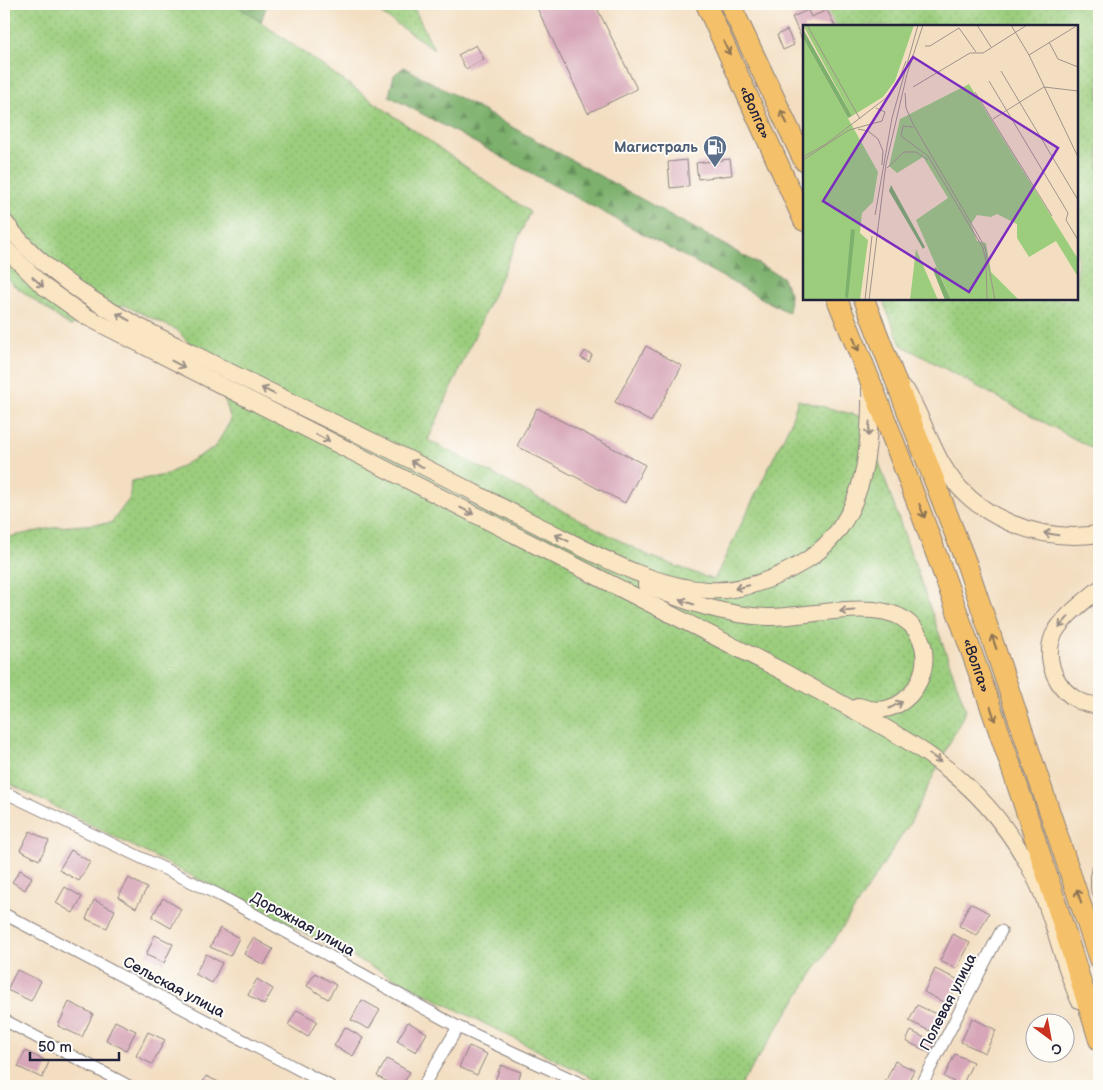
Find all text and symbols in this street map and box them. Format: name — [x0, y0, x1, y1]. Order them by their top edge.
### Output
inset map — [803, 25, 1078, 300]
one-way arrow — [723, 40, 732, 55]
street label: «Волга» — [734, 83, 775, 142]
one-way arrow — [778, 110, 788, 125]
fuel station icon: Магистраль — [702, 134, 728, 168]
place label: Магистраль — [614, 138, 698, 157]
one-way arrow — [32, 276, 45, 288]
one-way arrow — [117, 312, 131, 322]
one-way arrow — [851, 336, 861, 351]
one-way arrow — [170, 360, 185, 370]
one-way arrow — [261, 386, 276, 395]
one-way arrow — [864, 421, 874, 437]
one-way arrow — [315, 433, 330, 443]
one-way arrow — [410, 459, 425, 469]
one-way arrow — [917, 503, 927, 518]
one-way arrow — [460, 506, 475, 516]
one-way arrow — [1043, 529, 1059, 539]
one-way arrow — [555, 533, 570, 542]
one-way arrow — [735, 583, 751, 592]
one-way arrow — [679, 596, 695, 606]
one-way arrow — [839, 607, 855, 616]
one-way arrow — [1058, 615, 1069, 628]
one-way arrow — [989, 635, 998, 651]
street label: «Волга» — [958, 636, 994, 695]
one-way arrow — [888, 700, 903, 709]
one-way arrow — [989, 705, 999, 721]
one-way arrow — [928, 753, 942, 763]
street label: Дорожная улица — [247, 888, 358, 961]
one-way arrow — [1073, 888, 1083, 904]
street label: Полевая улица — [916, 950, 981, 1054]
street label: Сельская улица — [120, 953, 228, 1022]
north arrow — [1026, 1012, 1076, 1062]
scale bar — [30, 1030, 119, 1062]
text: 50 m — [38, 1038, 72, 1057]
text: С — [1048, 1039, 1065, 1059]

